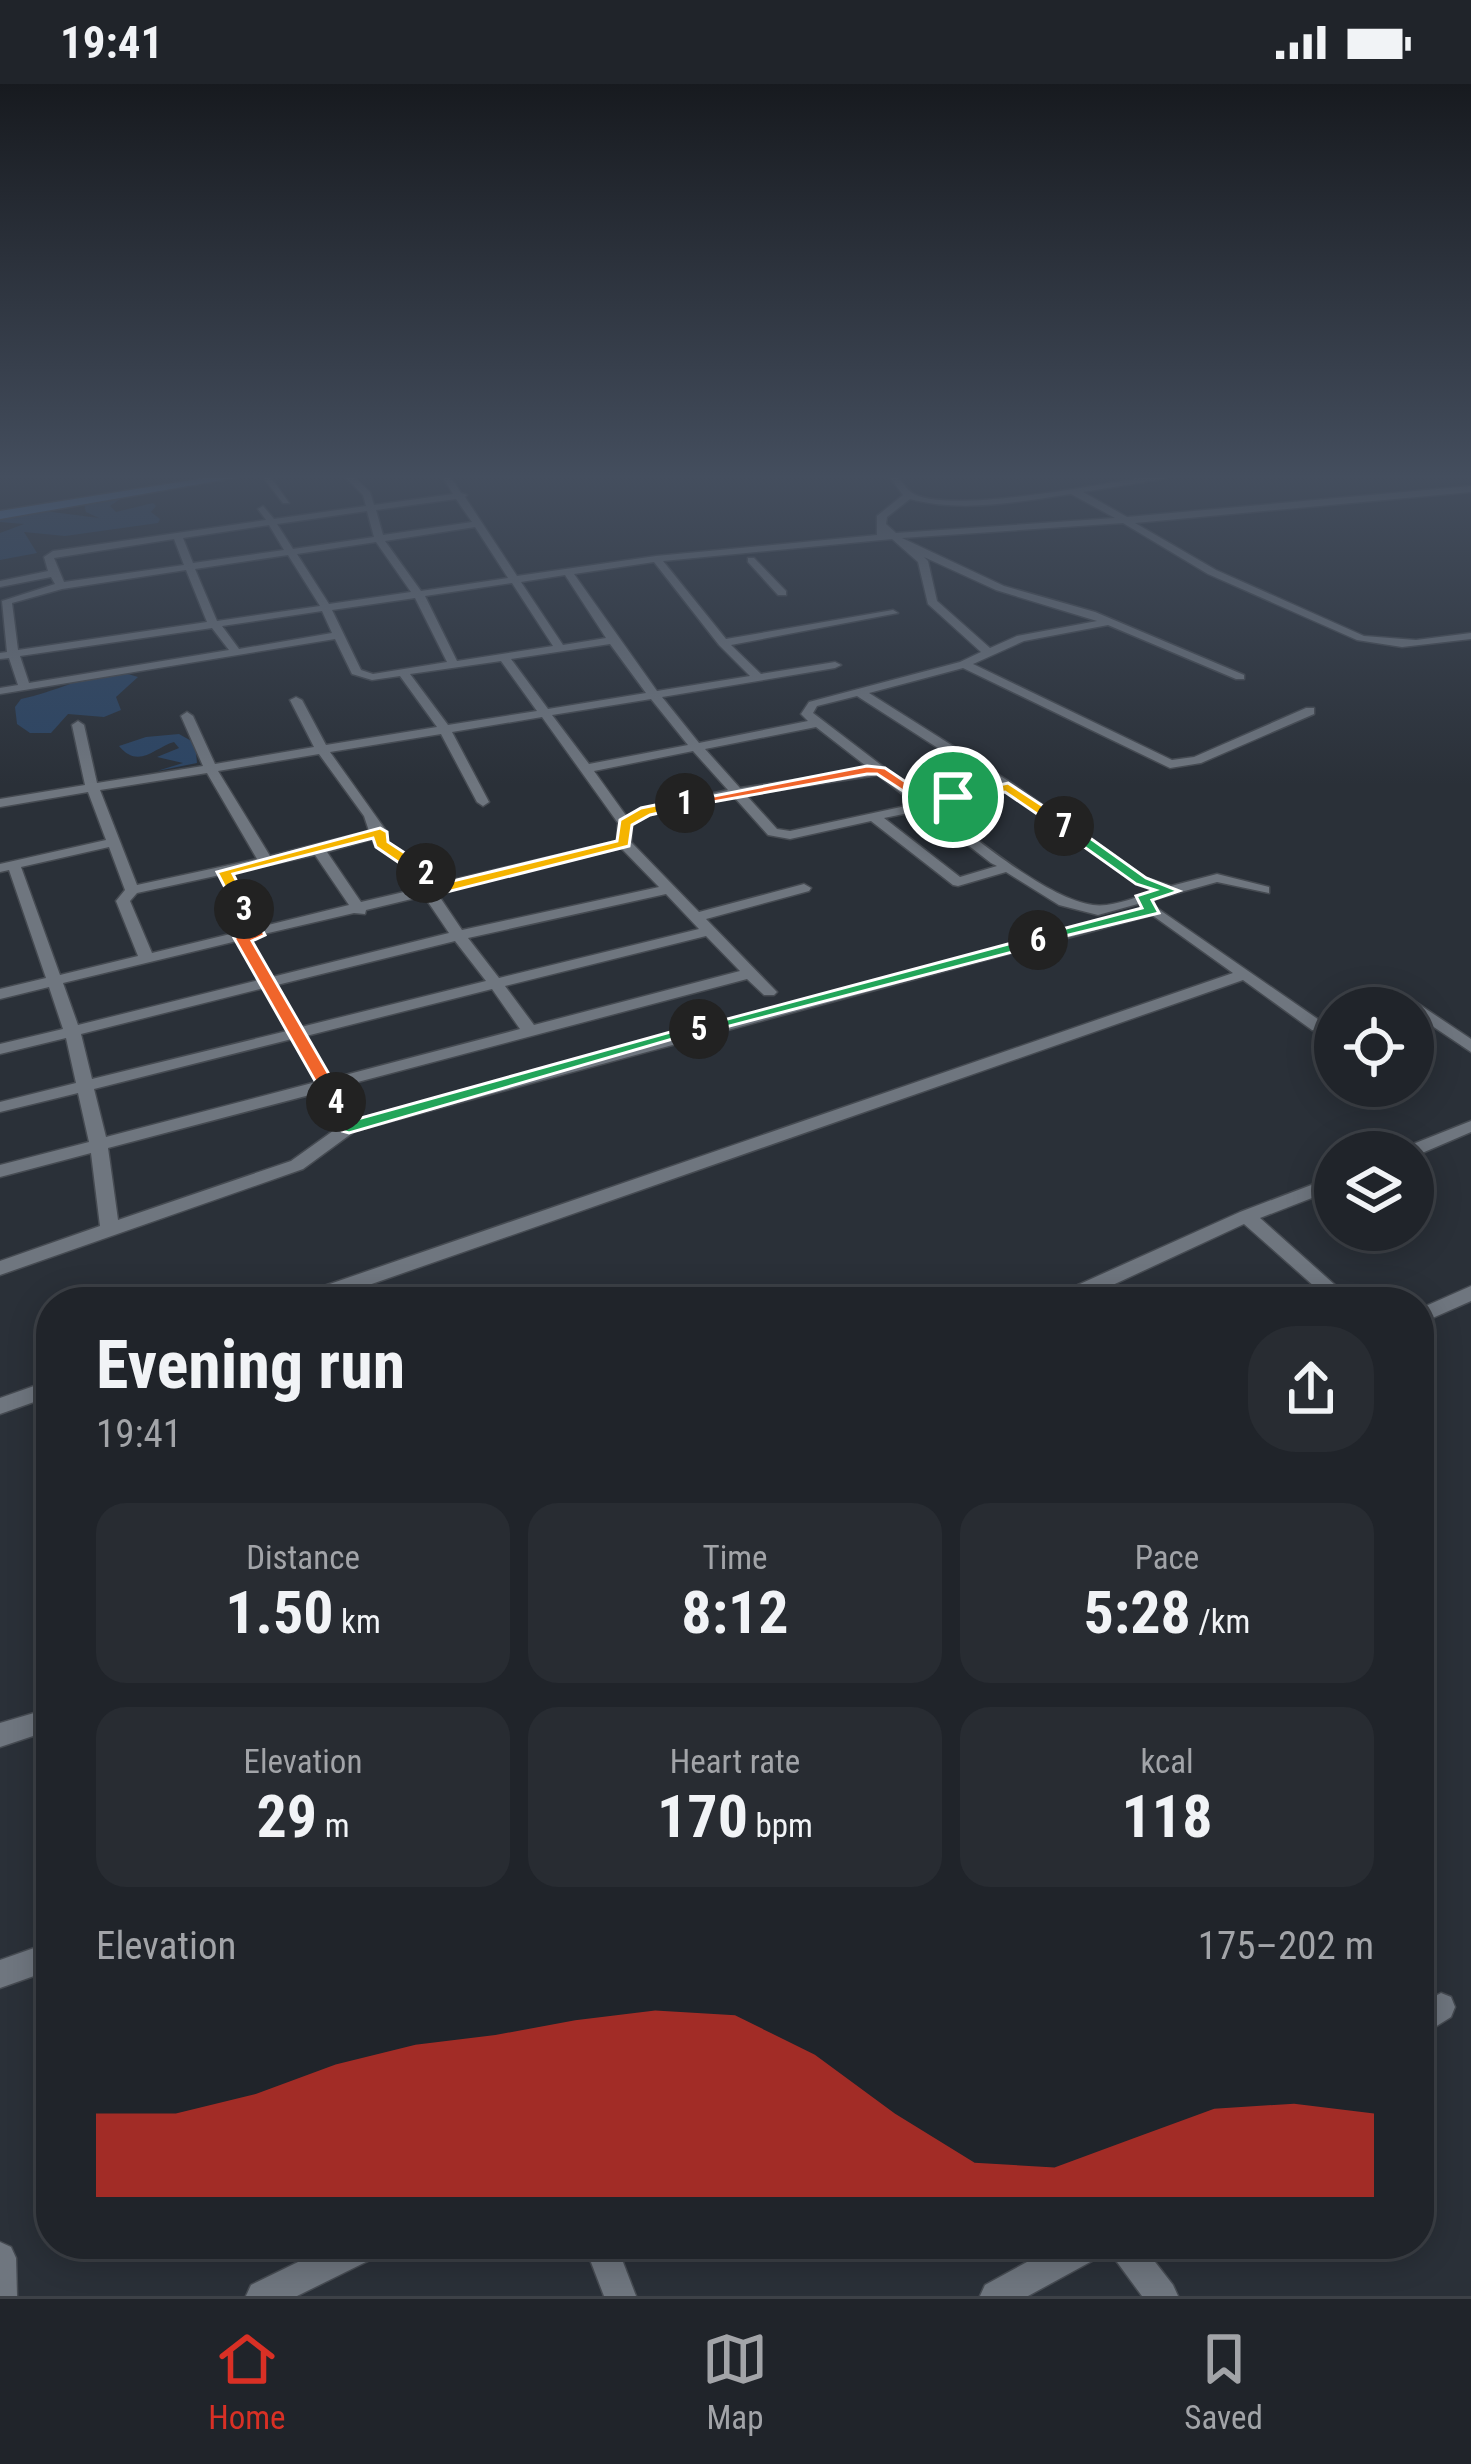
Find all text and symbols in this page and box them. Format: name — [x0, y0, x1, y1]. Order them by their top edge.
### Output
text: 19:41 — [60, 16, 163, 69]
pin — [902, 746, 1004, 848]
icon: arrive — [920, 764, 986, 830]
pin: 1 — [655, 773, 715, 833]
text: 1 — [677, 783, 693, 822]
pin: 7 — [1034, 796, 1094, 856]
text: 7 — [1056, 806, 1072, 845]
pin: 2 — [396, 843, 456, 903]
text: 2 — [418, 853, 434, 892]
pin: 3 — [214, 879, 274, 939]
text: 3 — [236, 889, 252, 928]
pin: 6 — [1008, 910, 1068, 970]
text: 6 — [1030, 920, 1046, 959]
map controls — [1314, 987, 1434, 1251]
button: locate — [1314, 987, 1434, 1107]
pin: 5 — [669, 999, 729, 1059]
text: 5 — [691, 1009, 707, 1048]
pin: 4 — [306, 1072, 366, 1132]
text: 4 — [328, 1082, 344, 1121]
button: layers — [1314, 1131, 1434, 1251]
button: share — [1248, 1326, 1374, 1452]
text: Evening run — [96, 1327, 405, 1404]
text: 19:41 — [96, 1411, 182, 1457]
text: Distance — [246, 1538, 360, 1577]
text: Time — [702, 1538, 768, 1577]
text: Pace — [1135, 1538, 1199, 1577]
text: 1.50 — [225, 1577, 334, 1648]
text: 8:12 — [681, 1577, 789, 1648]
text: 5:28 — [1084, 1577, 1191, 1648]
text: km — [334, 1602, 381, 1641]
text: /km — [1191, 1602, 1250, 1641]
text: Elevation — [244, 1742, 362, 1781]
text: Heart rate — [670, 1742, 800, 1781]
text: kcal — [1140, 1742, 1194, 1781]
text: 29 — [256, 1781, 317, 1852]
text: 170 — [657, 1781, 748, 1852]
text: 118 — [1122, 1781, 1212, 1852]
text: m — [317, 1806, 350, 1845]
text: bpm — [748, 1806, 813, 1845]
text: Elevation — [96, 1923, 236, 1969]
text: 175–202 m — [1198, 1923, 1374, 1969]
tab: Home — [208, 2326, 286, 2437]
tab: Map — [702, 2326, 768, 2437]
tab: Saved — [1184, 2326, 1263, 2437]

